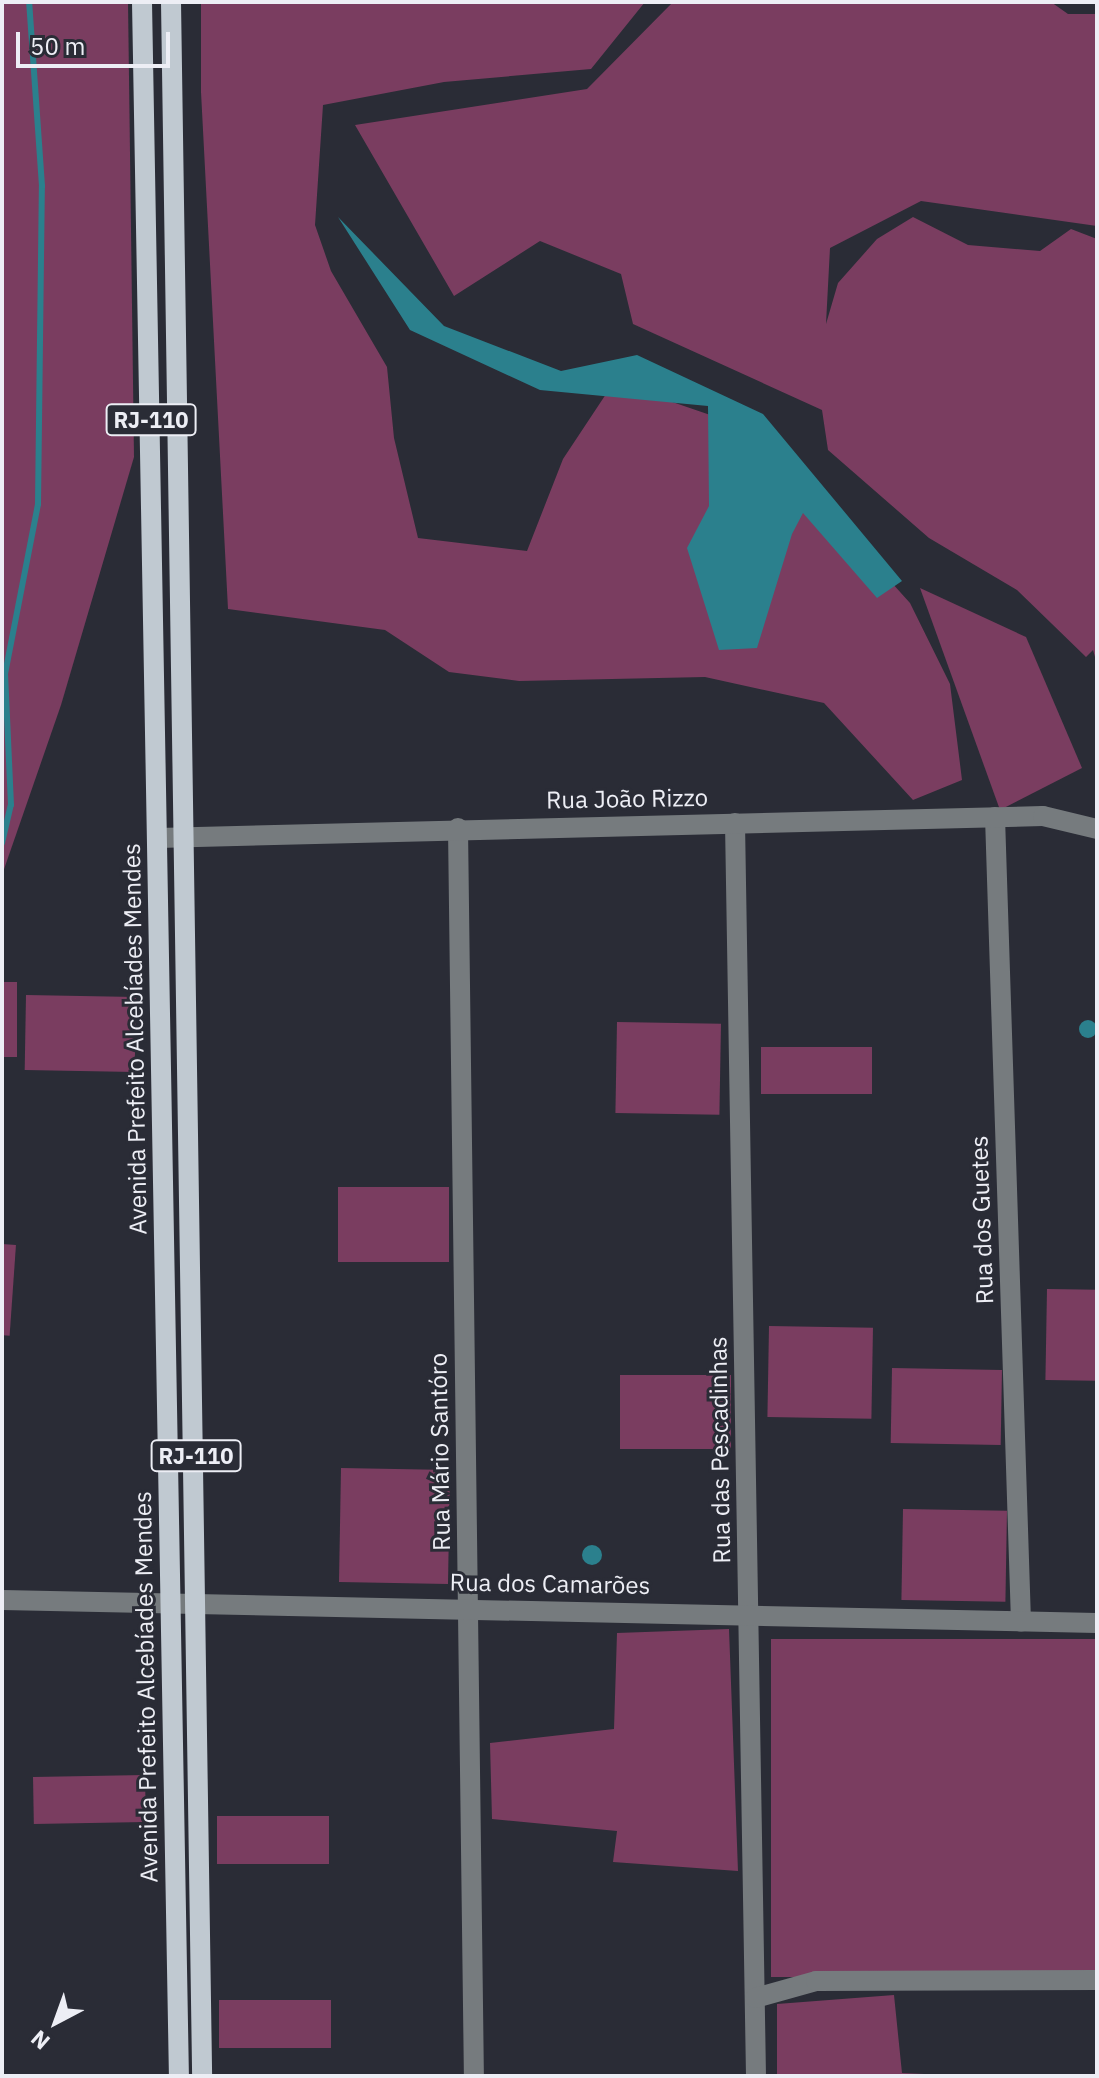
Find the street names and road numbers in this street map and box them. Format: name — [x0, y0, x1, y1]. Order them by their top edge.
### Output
road number: RJ-110 — [105, 402, 197, 438]
street label: Rua João Rizzo — [546, 783, 708, 815]
street label: Avenida Prefeito Alcebíades Mendes — [117, 843, 153, 1235]
street label: Rua dos Guetes — [965, 1135, 999, 1305]
street label: Rua das Pescadinhas — [704, 1336, 736, 1564]
street label: Rua Mário Santóro — [424, 1353, 456, 1551]
road number: RJ-110 — [150, 1438, 242, 1474]
street label: Avenida Prefeito Alcebíades Mendes — [128, 1491, 164, 1883]
street label: Rua dos Camarões — [449, 1568, 651, 1600]

